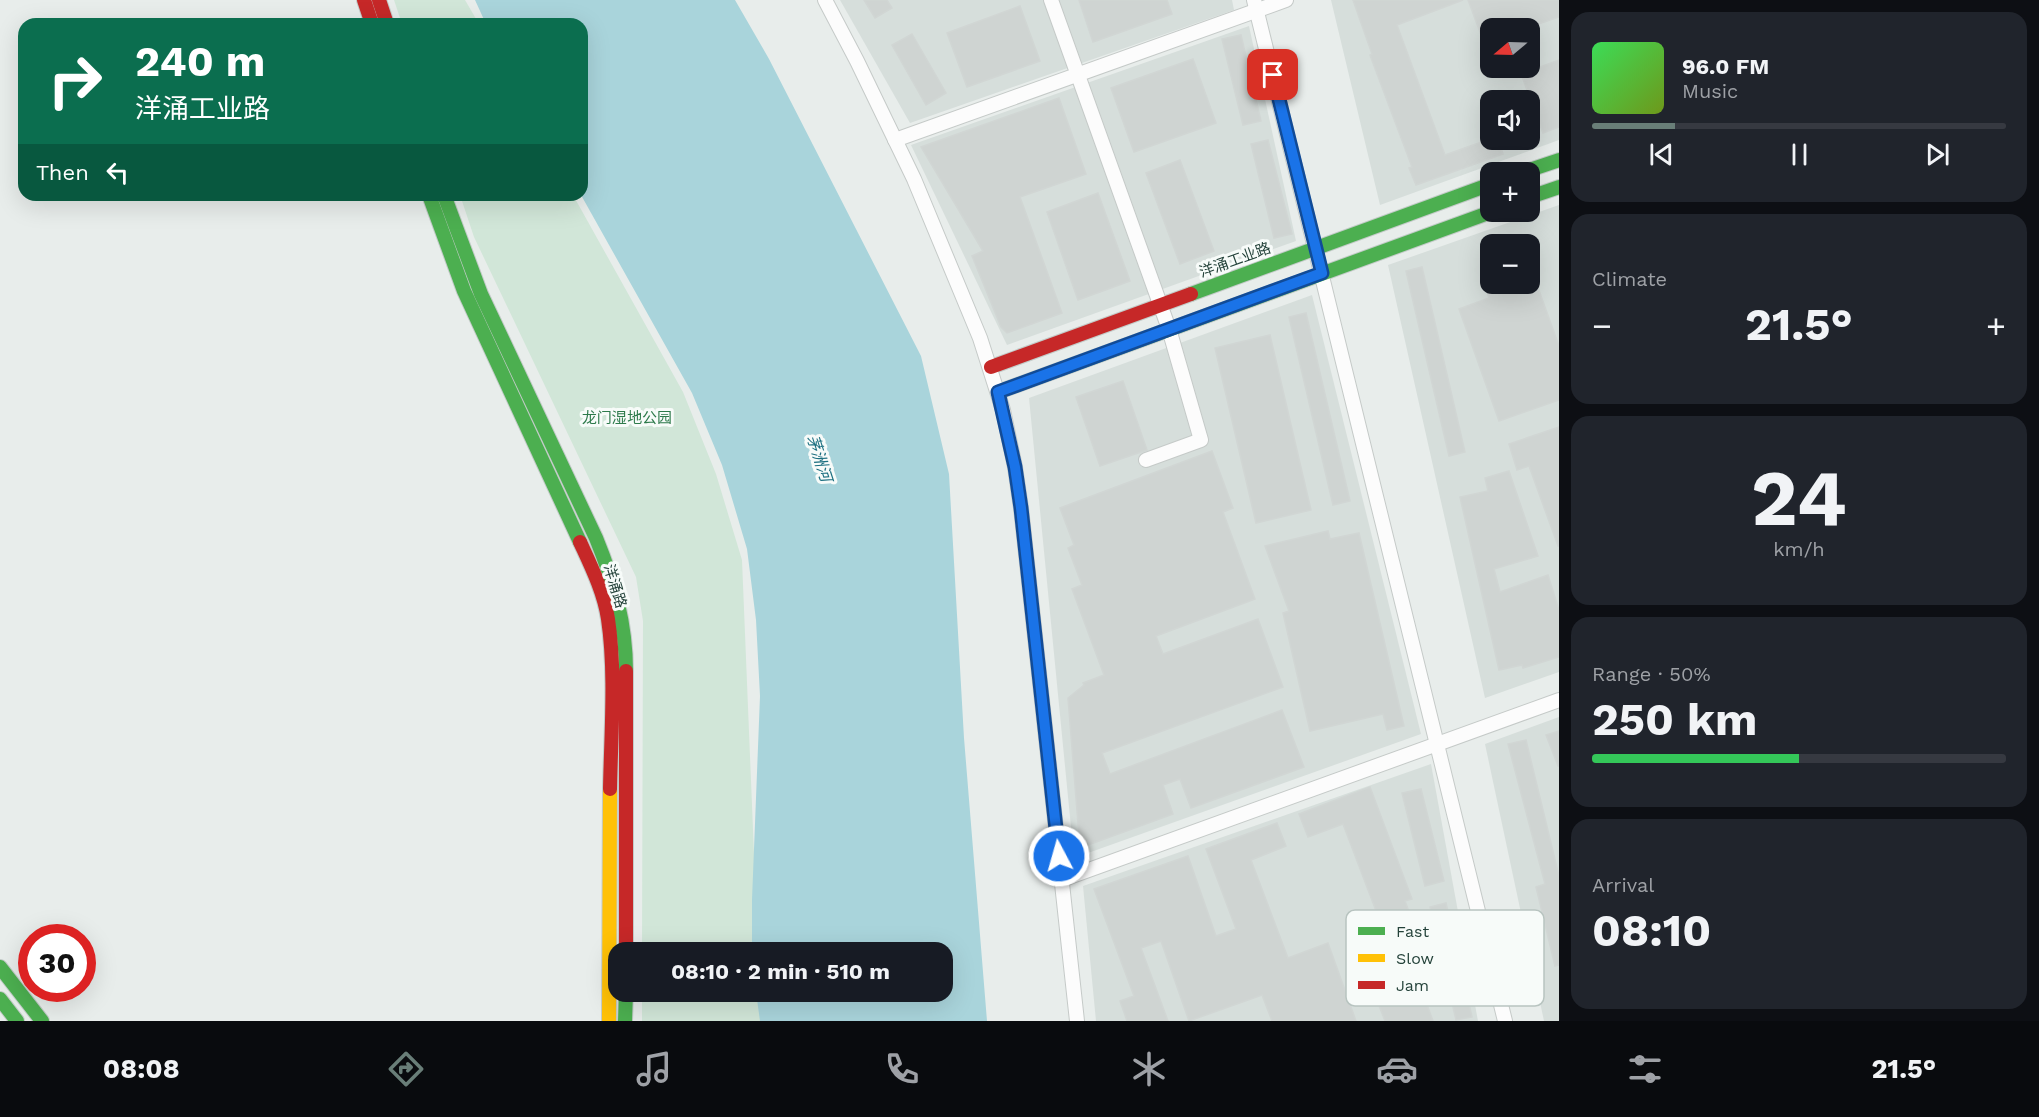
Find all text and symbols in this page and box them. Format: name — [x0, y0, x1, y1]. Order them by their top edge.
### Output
north arrow — [1480, 18, 1540, 78]
map controls — [1480, 18, 1540, 294]
text: 240 m — [135, 37, 265, 86]
icon: right — [36, 42, 114, 120]
pin — [1247, 49, 1298, 100]
text: 96.0 FM — [1682, 54, 1769, 79]
icon: arrive — [1256, 58, 1289, 91]
text: Music — [1682, 79, 1738, 103]
button: sound — [1480, 90, 1540, 150]
text: 洋涌工业路 — [135, 93, 270, 125]
icon: previous — [1645, 138, 1678, 171]
icon: pause — [1783, 138, 1816, 171]
icon: next — [1921, 138, 1954, 171]
icon: left — [101, 156, 134, 189]
text: Then — [36, 160, 89, 185]
button: + — [1480, 162, 1540, 222]
button: − — [1480, 234, 1540, 294]
street label: 洋涌工业路 — [1197, 239, 1273, 281]
text: Climate — [1592, 267, 1667, 291]
text: 21.5° — [1745, 298, 1853, 351]
text: − — [1592, 306, 1612, 345]
text: + — [1986, 306, 2006, 345]
park label: 龙门湿地公园 — [582, 409, 672, 427]
water label: 茅洲河 — [803, 432, 837, 487]
text: 24 — [1751, 452, 1847, 544]
text: km/h — [1773, 537, 1825, 561]
street label: 洋涌路 — [600, 562, 630, 610]
text: Range · 50% — [1592, 662, 1711, 686]
text: 250 km — [1592, 693, 1757, 746]
position arrow — [1027, 824, 1091, 888]
text: Arrival — [1592, 873, 1654, 897]
text: 08:10 — [1592, 904, 1711, 957]
legend — [1346, 910, 1544, 1006]
text: Fast — [1396, 922, 1429, 941]
speed limit sign: 30 — [18, 924, 96, 1002]
text: Slow — [1396, 949, 1434, 968]
text: 08:10 · 2 min · 510 m — [671, 959, 890, 984]
text: Jam — [1396, 976, 1429, 995]
icon: directions — [385, 1048, 427, 1090]
icon: music — [633, 1048, 675, 1090]
icon: phone — [881, 1048, 923, 1090]
icon: climate — [1128, 1048, 1170, 1090]
icon: car — [1376, 1048, 1418, 1090]
icon: filters — [1624, 1048, 1666, 1090]
text: 08:08 — [103, 1053, 180, 1085]
text: 21.5° — [1871, 1053, 1936, 1085]

